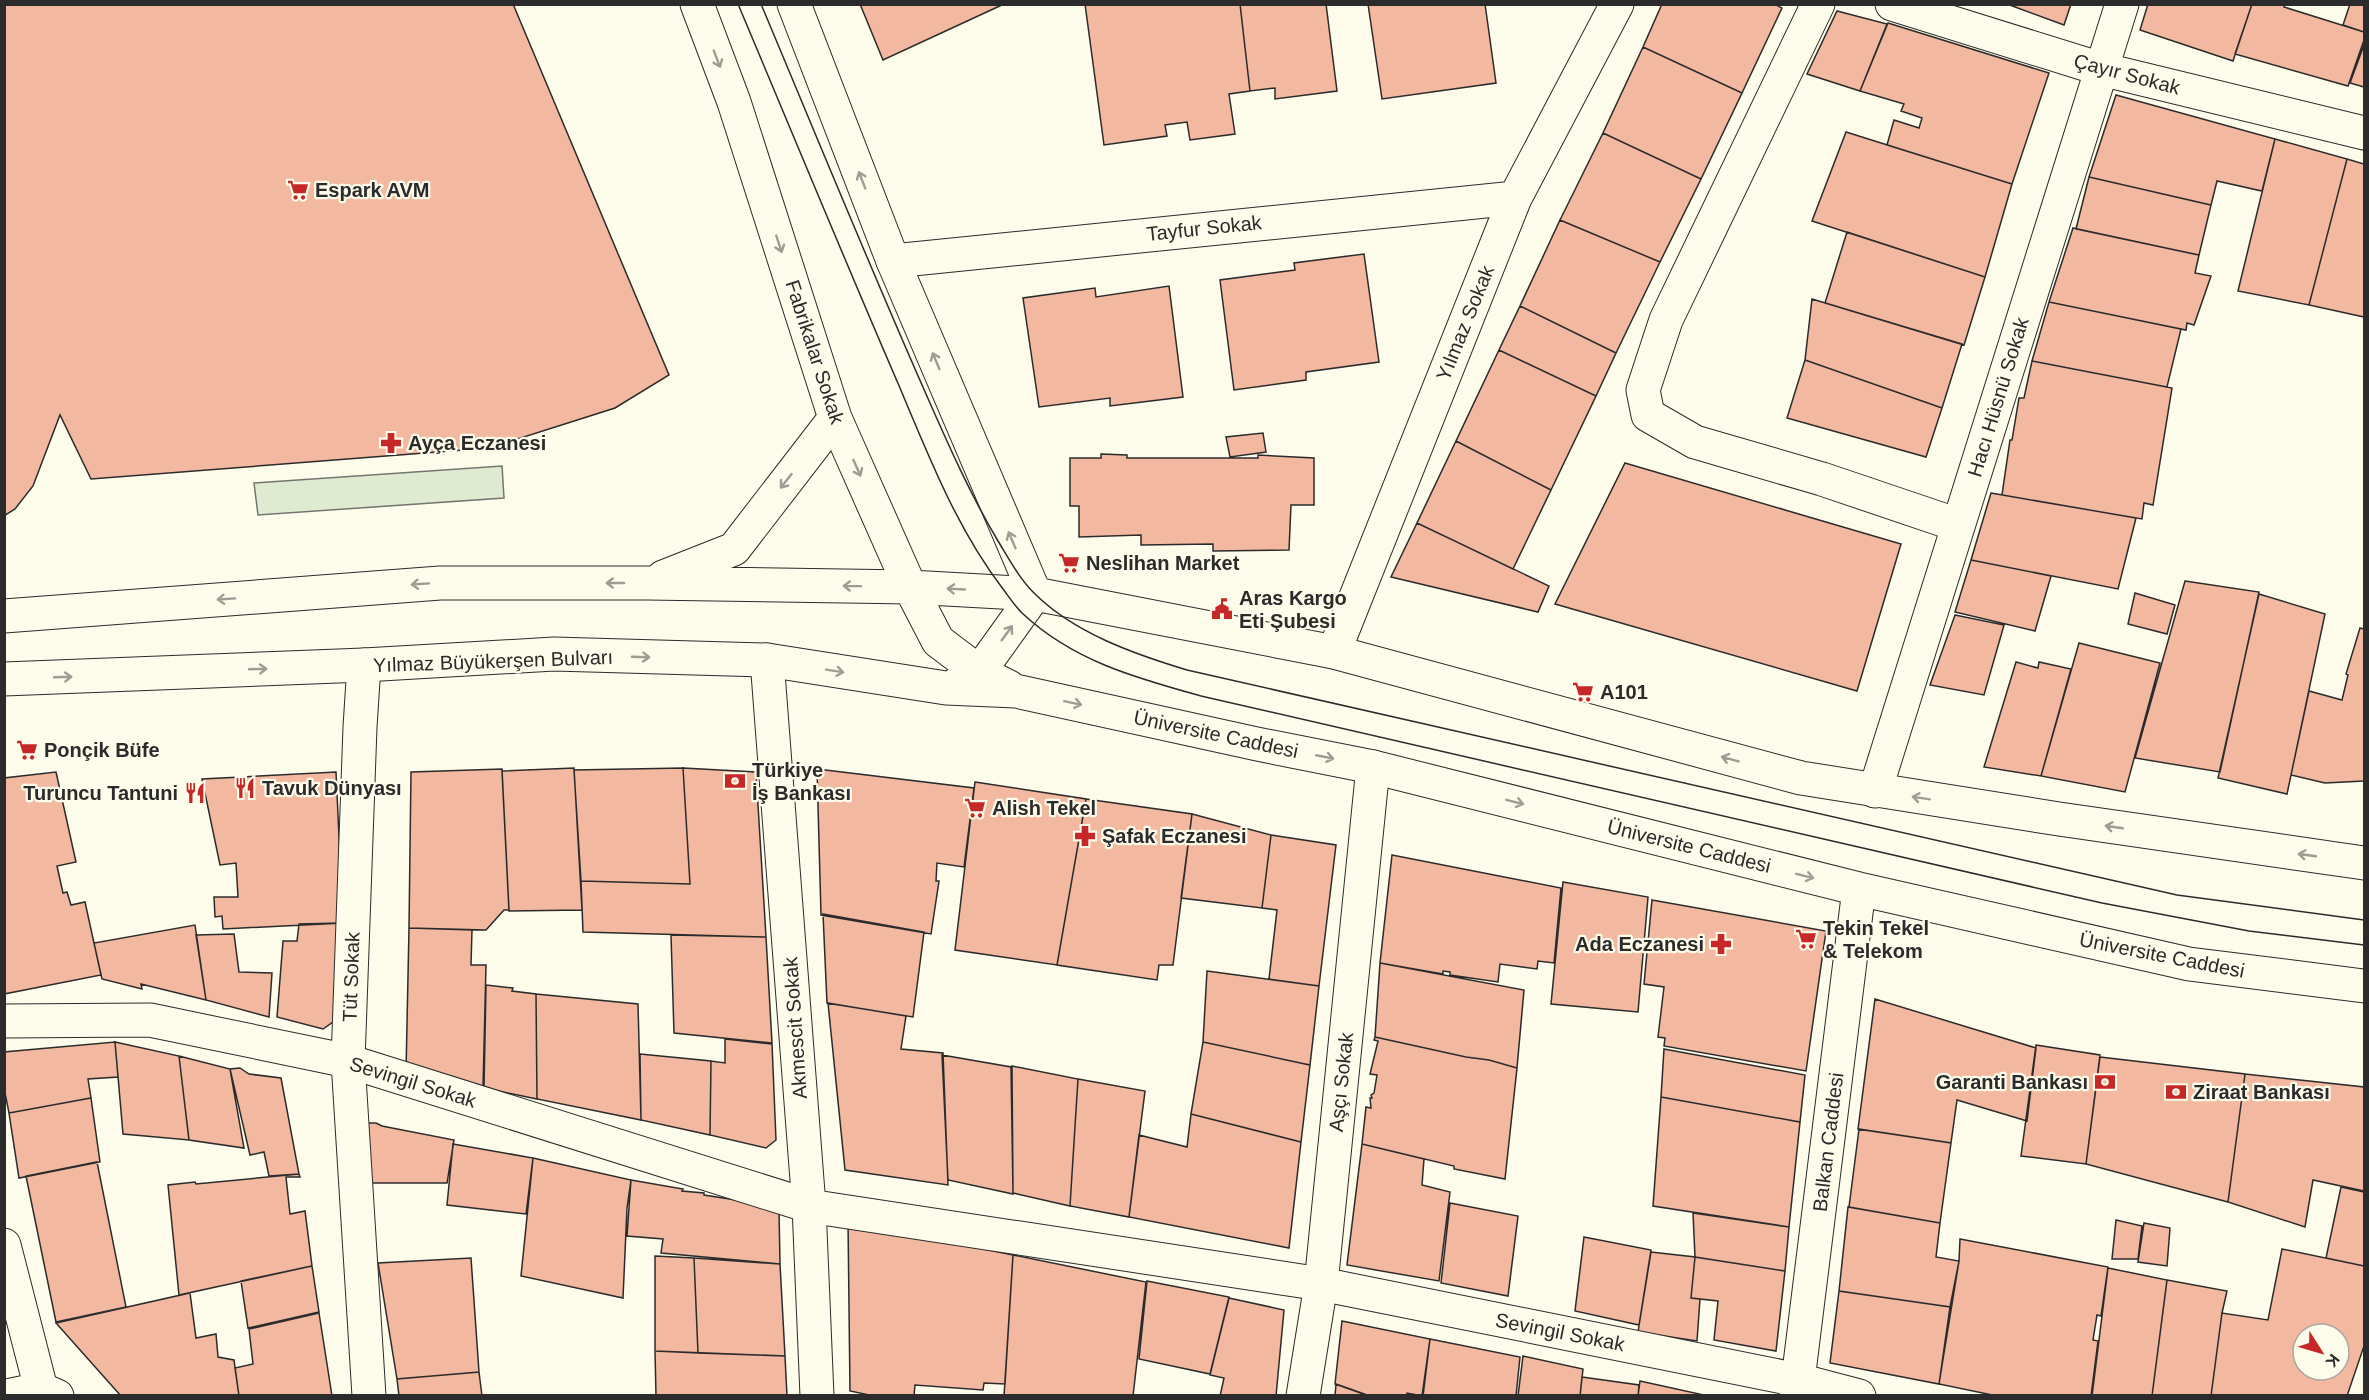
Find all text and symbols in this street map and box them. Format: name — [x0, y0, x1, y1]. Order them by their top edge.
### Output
one-way arrow — [713, 49, 724, 68]
street label: Çayır Sokak — [2072, 49, 2183, 99]
one-way arrow — [856, 171, 867, 190]
supermarket icon: Espark AVM — [286, 178, 310, 202]
place label: Espark AVM — [315, 179, 429, 201]
street label: Tayfur Sokak — [1145, 211, 1264, 245]
one-way arrow — [775, 234, 786, 253]
street label: Yılmaz Sokak — [1432, 261, 1498, 384]
street label: Fabrikalar Sokak — [781, 277, 849, 428]
street label: Hacı Hüsnü Sokak — [1963, 314, 2033, 479]
one-way arrow — [930, 352, 941, 370]
pharmacy icon: Ayça Eczanesi — [379, 431, 403, 455]
place label: Ayça Eczanesi — [408, 432, 546, 454]
one-way arrow — [852, 458, 864, 476]
one-way arrow — [780, 473, 793, 489]
one-way arrow — [1006, 531, 1017, 550]
supermarket icon: Neslihan Market — [1057, 551, 1081, 575]
place label: Neslihan Market — [1086, 552, 1240, 574]
one-way arrow — [605, 577, 625, 589]
one-way arrow — [411, 579, 430, 590]
one-way arrow — [842, 581, 862, 592]
one-way arrow — [946, 584, 966, 595]
place label: Aras Kargo Eti Şubesi — [1239, 587, 1347, 632]
one-way arrow — [216, 594, 236, 605]
public building icon: Aras Kargo Eti Şubesi — [1210, 597, 1234, 621]
one-way arrow — [1001, 626, 1013, 642]
street label: Yılmaz Büyükerşen Bulvarı — [373, 646, 613, 676]
one-way arrow — [631, 651, 651, 662]
one-way arrow — [247, 664, 267, 675]
one-way arrow — [825, 665, 845, 676]
one-way arrow — [52, 671, 72, 683]
supermarket icon: A101 — [1571, 680, 1595, 704]
place label: A101 — [1600, 681, 1648, 703]
one-way arrow — [1063, 698, 1082, 710]
street label: Üniversite Caddesi — [1132, 706, 1300, 762]
supermarket icon: Ponçik Büfe — [15, 738, 39, 762]
place label: Ponçik Büfe — [44, 739, 160, 761]
one-way arrow — [1315, 752, 1334, 763]
one-way arrow — [1721, 752, 1740, 764]
place label: Türkiye İş Bankası — [752, 759, 851, 804]
bank icon: Türkiye İş Bankası — [723, 769, 747, 793]
restaurant icon: Tavuk Dünyası — [233, 776, 257, 800]
place label: Tavuk Dünyası — [262, 777, 402, 799]
restaurant icon: Turuncu Tantuni — [183, 781, 207, 805]
place label: Turuncu Tantuni — [23, 782, 178, 804]
one-way arrow — [1911, 792, 1931, 803]
supermarket icon: Alish Tekel — [963, 796, 987, 820]
place label: Alish Tekel — [992, 797, 1096, 819]
one-way arrow — [1505, 797, 1524, 809]
street label: Üniversite Caddesi — [1605, 815, 1773, 877]
one-way arrow — [2104, 821, 2124, 832]
pharmacy icon: Şafak Eczanesi — [1073, 824, 1097, 848]
place label: Şafak Eczanesi — [1102, 825, 1247, 847]
one-way arrow — [2297, 849, 2317, 860]
one-way arrow — [1796, 870, 1815, 882]
place label: Tekin Tekel & Telekom — [1823, 917, 1929, 962]
supermarket icon: Tekin Tekel & Telekom — [1794, 927, 1818, 951]
street label: Üniversite Caddesi — [2078, 928, 2246, 982]
street label: Tüt Sokak — [338, 931, 364, 1022]
pharmacy icon: Ada Eczanesi — [1709, 932, 1733, 956]
place label: Ada Eczanesi — [1575, 933, 1704, 955]
street label: Akmescit Sokak — [779, 955, 811, 1100]
street label: Aşçı Sokak — [1325, 1030, 1357, 1133]
street label: Sevingil Sokak — [347, 1052, 480, 1112]
bank icon: Garanti Bankası — [2093, 1070, 2117, 1094]
street label: Balkan Caddesi — [1809, 1071, 1847, 1213]
place label: Garanti Bankası — [1936, 1071, 2088, 1093]
bank icon: Ziraat Bankası — [2164, 1080, 2188, 1104]
place label: Ziraat Bankası — [2193, 1081, 2330, 1103]
street label: Sevingil Sokak — [1494, 1309, 1627, 1356]
north arrow — [2291, 1322, 2351, 1382]
text: K — [2322, 1351, 2343, 1371]

